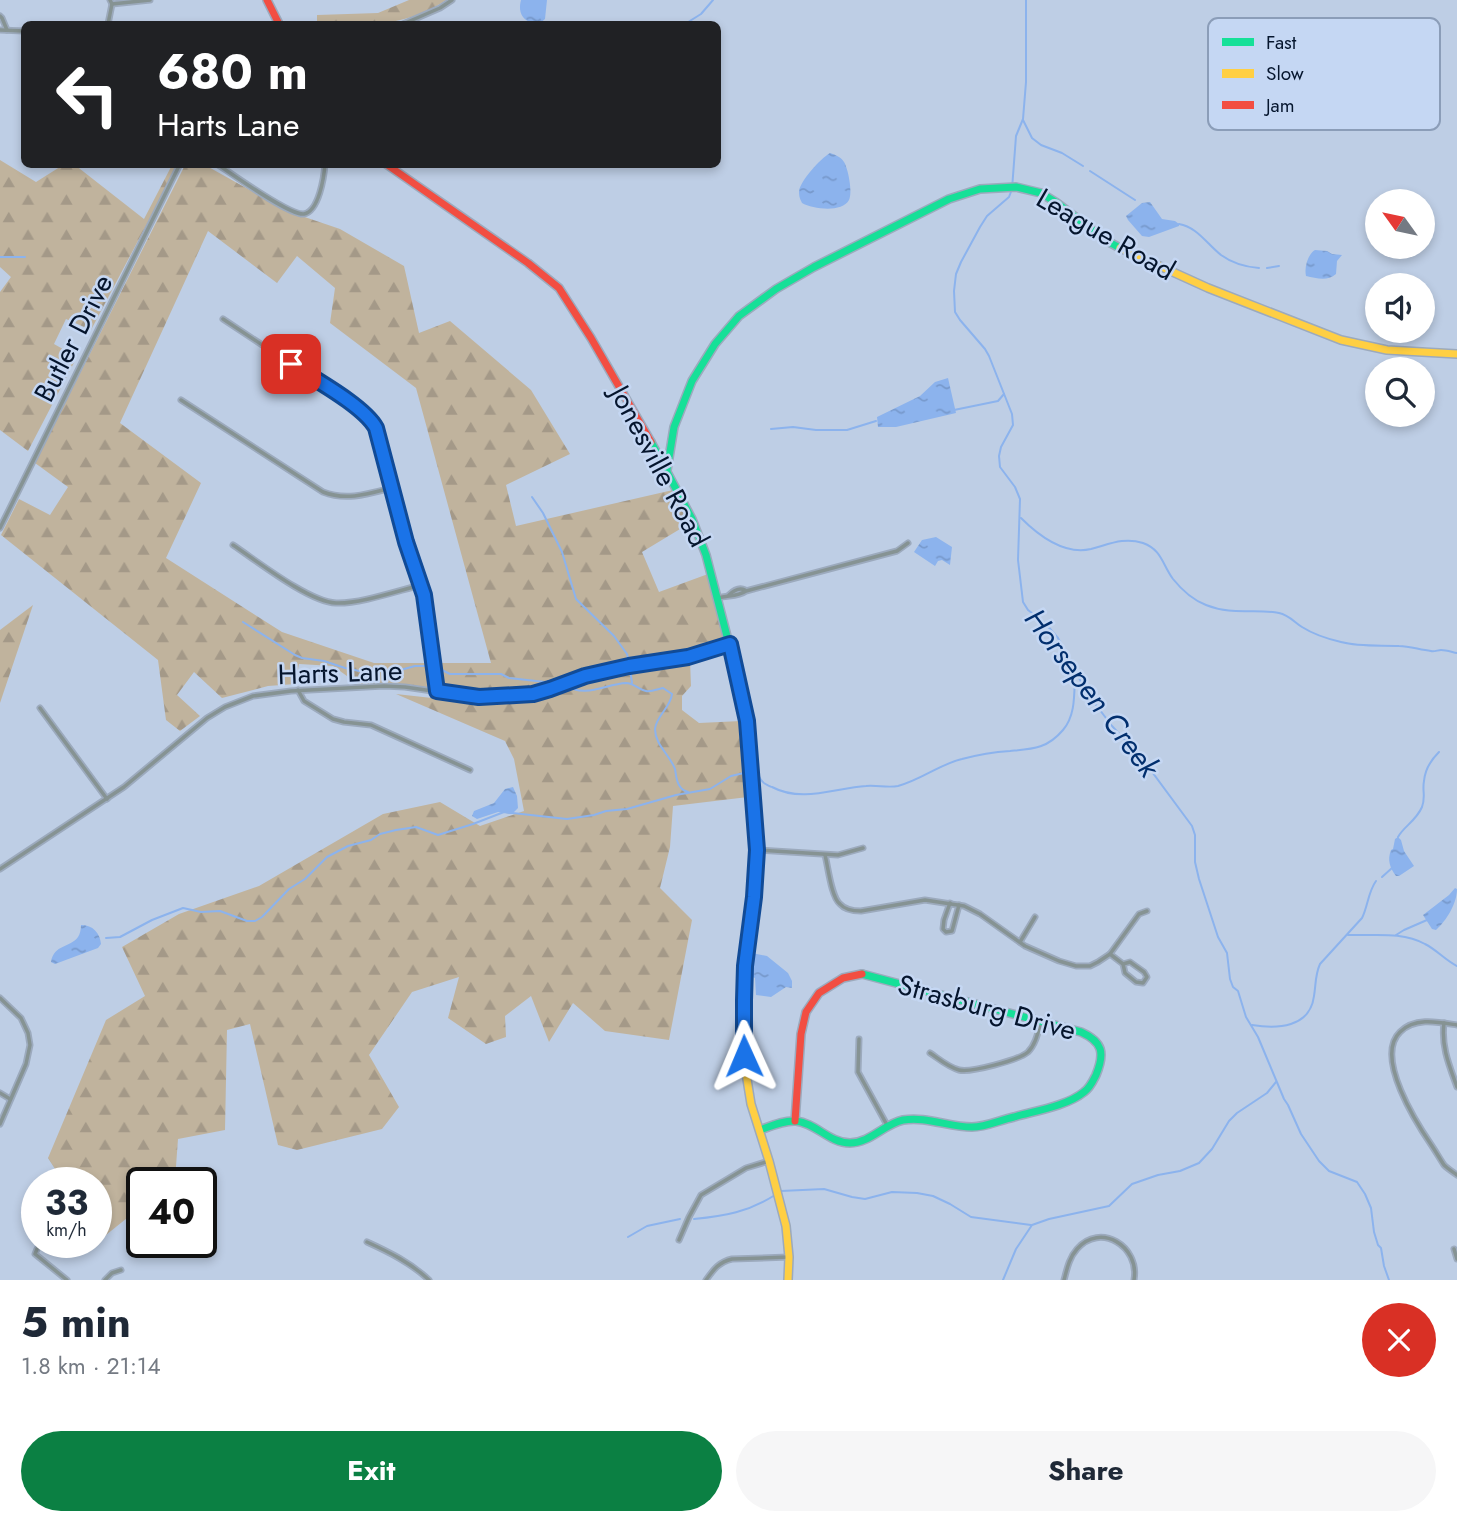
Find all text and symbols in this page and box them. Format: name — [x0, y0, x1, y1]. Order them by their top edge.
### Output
legend — [1208, 18, 1440, 130]
text: Fast — [1266, 29, 1297, 56]
text: 680 m — [157, 37, 308, 107]
icon: left — [42, 49, 133, 140]
text: Slow — [1266, 60, 1304, 87]
text: Jam — [1263, 92, 1295, 119]
text: Harts Lane — [157, 102, 300, 148]
street label: League Road — [1029, 178, 1183, 291]
north arrow — [1365, 189, 1435, 259]
map controls — [1365, 189, 1435, 427]
street label: Butler Drive — [24, 267, 123, 409]
button: sound — [1365, 273, 1435, 343]
pin — [261, 334, 321, 394]
icon: arrive — [272, 345, 310, 383]
button: search — [1365, 357, 1435, 427]
street label: Jonesville Road — [598, 375, 719, 554]
water label: Horsepen Creek — [1015, 599, 1171, 787]
street label: Harts Lane — [277, 650, 403, 695]
street label: Strasburg Drive — [893, 964, 1080, 1051]
position arrow — [707, 1019, 781, 1093]
speed limit sign: 40 — [126, 1167, 217, 1258]
text: 33 — [45, 1178, 88, 1228]
text: km/h — [46, 1217, 87, 1243]
text: 5 min — [21, 1292, 131, 1353]
button: close — [1362, 1303, 1436, 1377]
text: 1.8 km · 21:14 — [21, 1349, 161, 1383]
button: Exit — [21, 1431, 722, 1511]
button: Share — [736, 1431, 1436, 1511]

